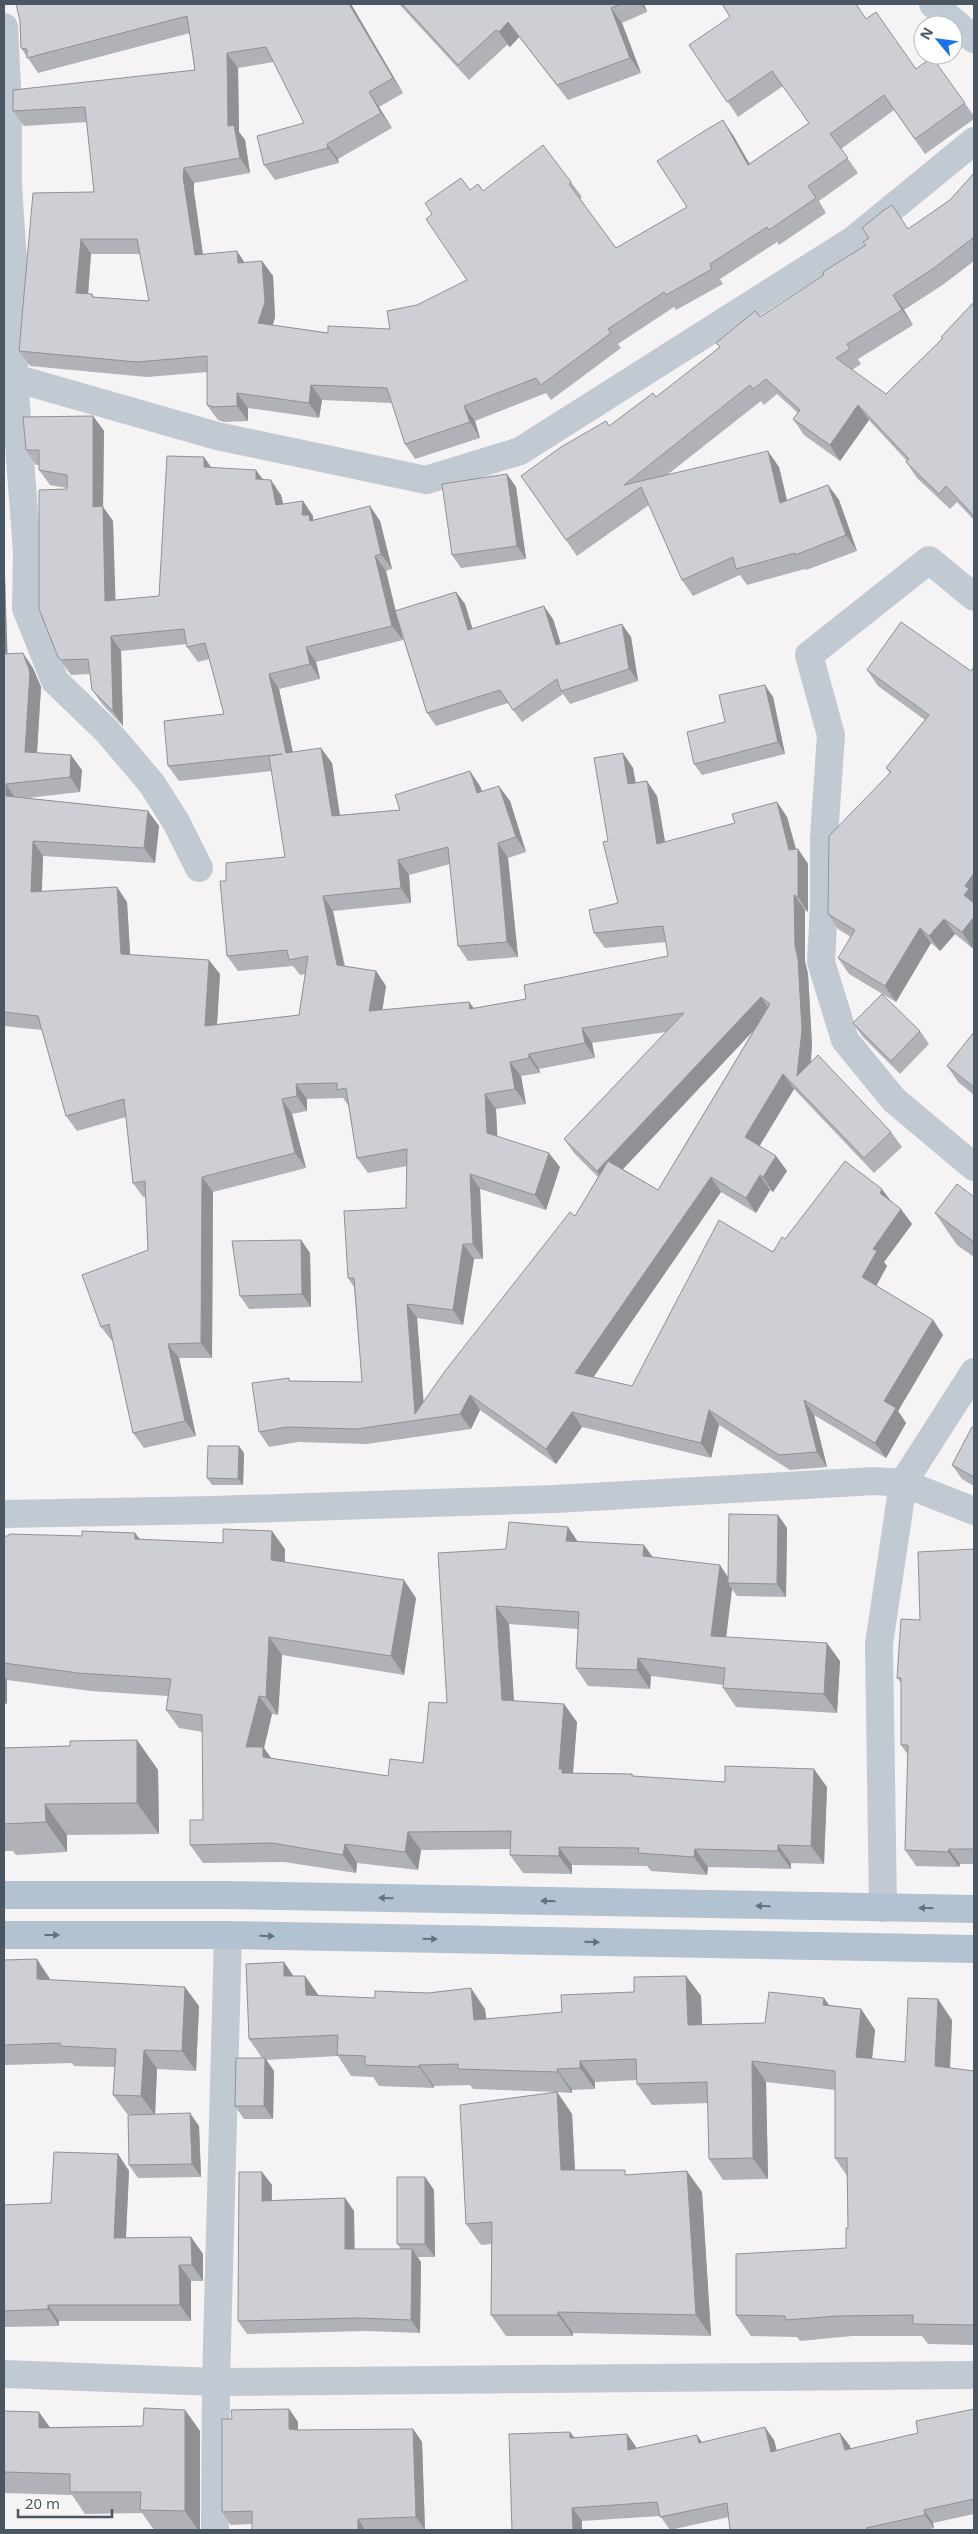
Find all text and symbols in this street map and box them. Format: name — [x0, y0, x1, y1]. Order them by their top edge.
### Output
north arrow — [913, 15, 963, 65]
text: N — [915, 24, 937, 43]
one-way arrow — [377, 1894, 393, 1902]
one-way arrow — [540, 1897, 556, 1905]
one-way arrow — [755, 1901, 771, 1909]
one-way arrow — [917, 1904, 933, 1912]
one-way arrow — [45, 1931, 61, 1939]
one-way arrow — [260, 1932, 276, 1940]
one-way arrow — [422, 1935, 438, 1943]
one-way arrow — [585, 1938, 601, 1946]
scale bar — [18, 2486, 111, 2518]
text: 20 m — [25, 2493, 60, 2513]

